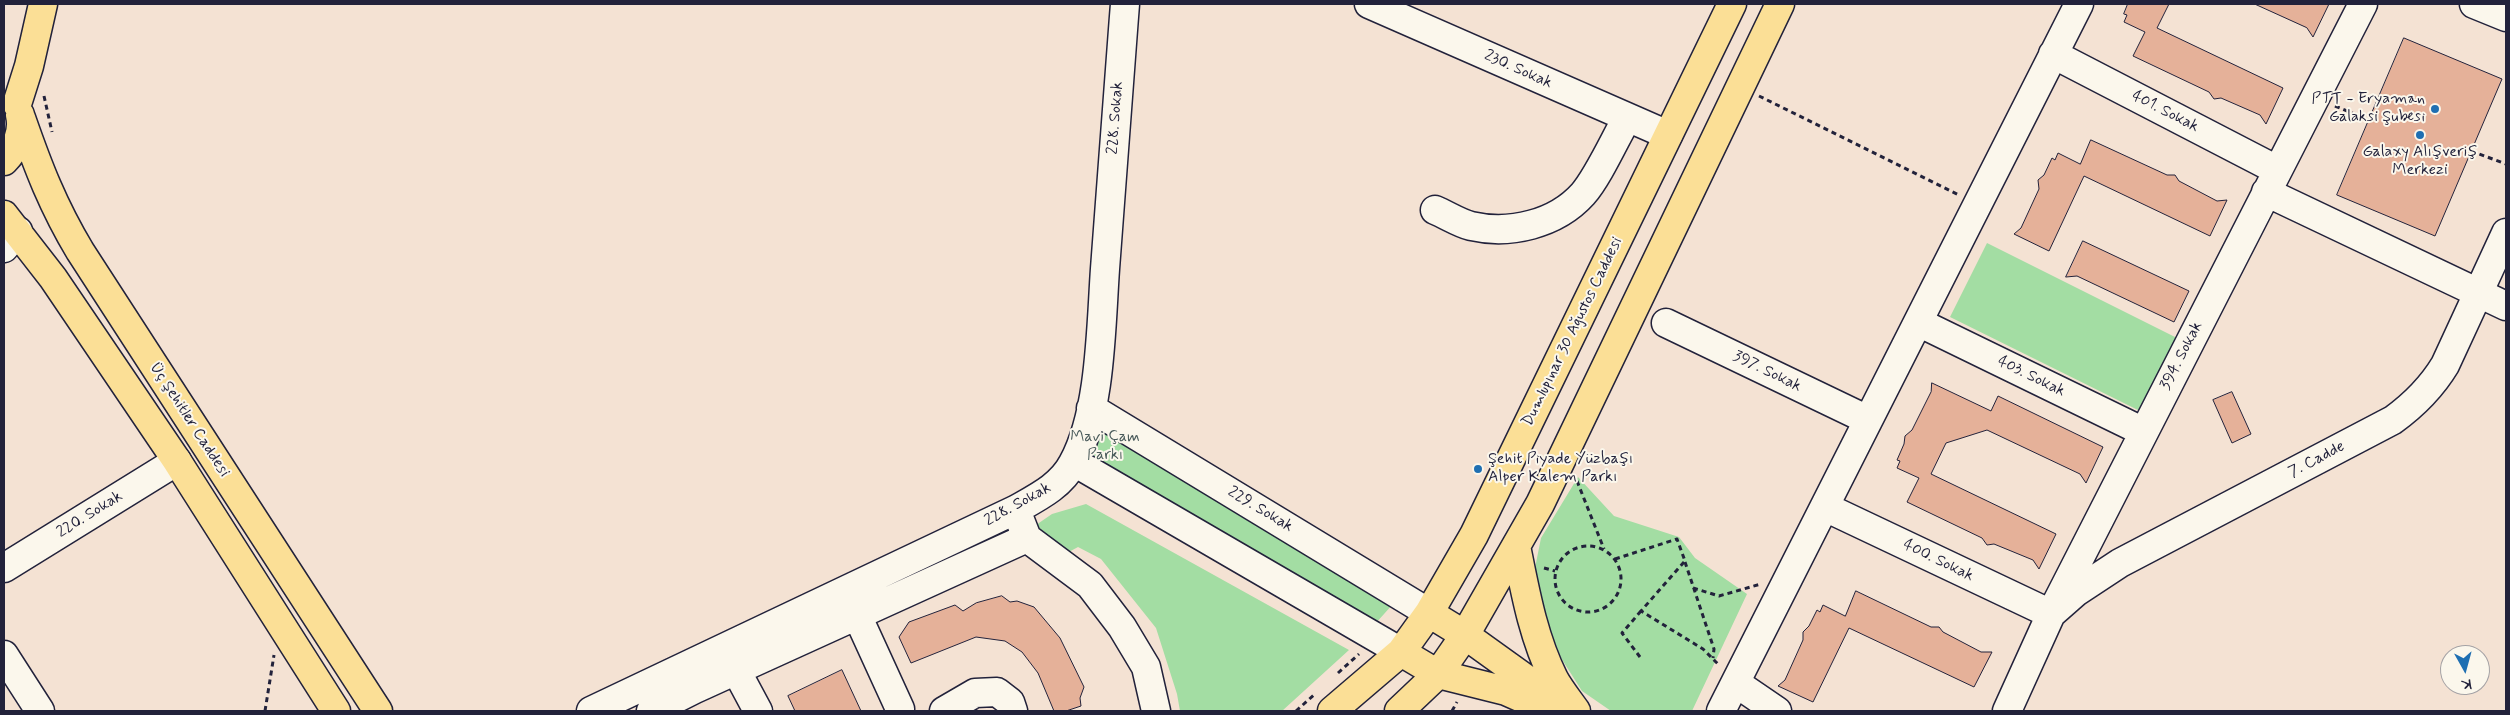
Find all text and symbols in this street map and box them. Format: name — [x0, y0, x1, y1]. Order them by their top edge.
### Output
street label: 230. Sokak — [1481, 47, 1555, 93]
street label: 228. Sokak — [1104, 81, 1128, 155]
street label: 401. Sokak — [2128, 87, 2202, 137]
place label: PTT - Eryaman Galaksi Şubesi — [2312, 90, 2425, 128]
marker: PTT - Eryaman Galaksi Şubesi — [2429, 103, 2441, 115]
marker: Galaxy Alışveriş Merkezi — [2414, 129, 2426, 141]
place label: Galaxy Alışveriş Merkezi — [2363, 143, 2477, 181]
street label: Dumlupınar 30 Ağustos Caddesi — [1519, 234, 1627, 430]
street label: 394. Sokak — [2157, 319, 2207, 393]
street label: 397. Sokak — [1730, 347, 1804, 397]
street label: 403. Sokak — [1994, 352, 2068, 402]
street label: Üç Şehitler Caddesi — [145, 359, 233, 481]
park label: Mavi Çam Parkı — [1070, 428, 1140, 466]
street label: 7. Cadde — [2286, 437, 2348, 483]
place label: Şehit Piyade Yüzbaşı Alper Kalem Parkı — [1488, 450, 1633, 488]
marker: Şehit Piyade Yüzbaşı Alper Kalem Parkı — [1472, 463, 1484, 475]
street label: 228. Sokak — [981, 479, 1055, 531]
street label: 229. Sokak — [1224, 483, 1296, 537]
street label: 220. Sokak — [54, 487, 126, 543]
street label: 400. Sokak — [1900, 536, 1976, 586]
north arrow — [2440, 645, 2490, 695]
text: K — [2461, 674, 2473, 693]

